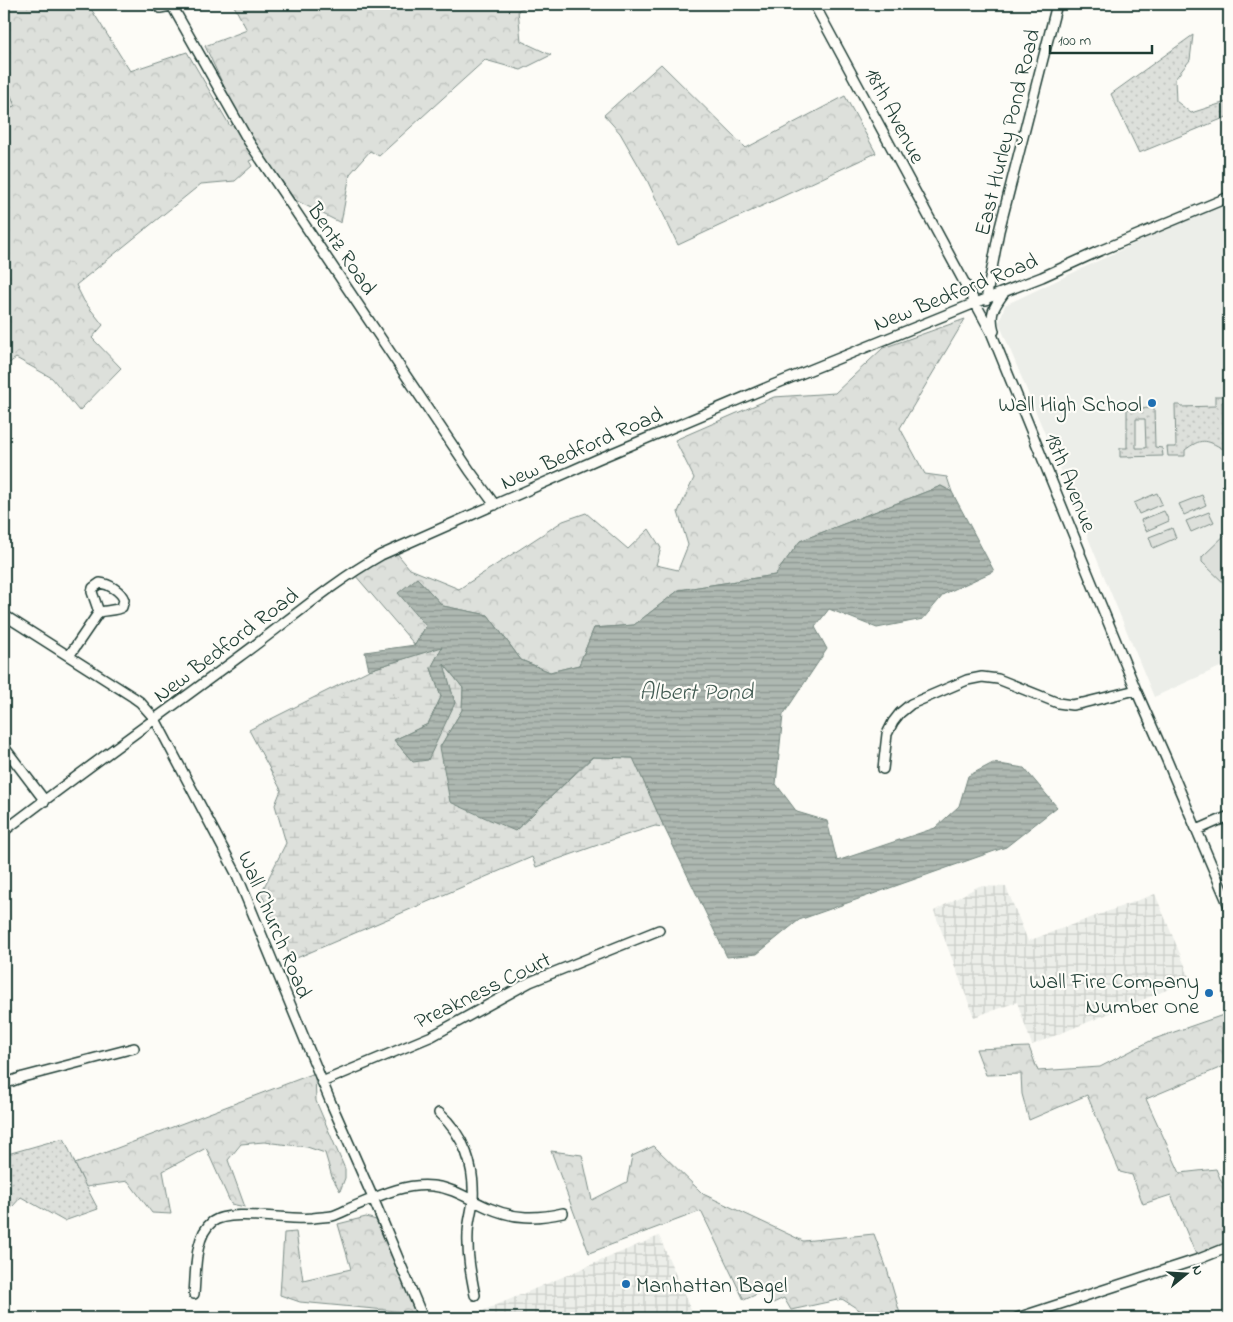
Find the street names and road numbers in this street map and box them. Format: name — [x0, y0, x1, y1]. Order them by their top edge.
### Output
street label: East Hurley Pond Road — [968, 26, 1051, 240]
street label: 18th Avenue — [855, 63, 932, 170]
street label: Bentz Road — [297, 196, 383, 302]
street label: New Bedford Road — [869, 246, 1043, 341]
street label: New Bedford Road — [496, 400, 668, 500]
street label: 18th Avenue — [1035, 429, 1104, 538]
street label: New Bedford Road — [147, 581, 306, 712]
street label: Wall Church Road — [228, 847, 319, 1004]
street label: Preakness Court — [410, 945, 558, 1039]

